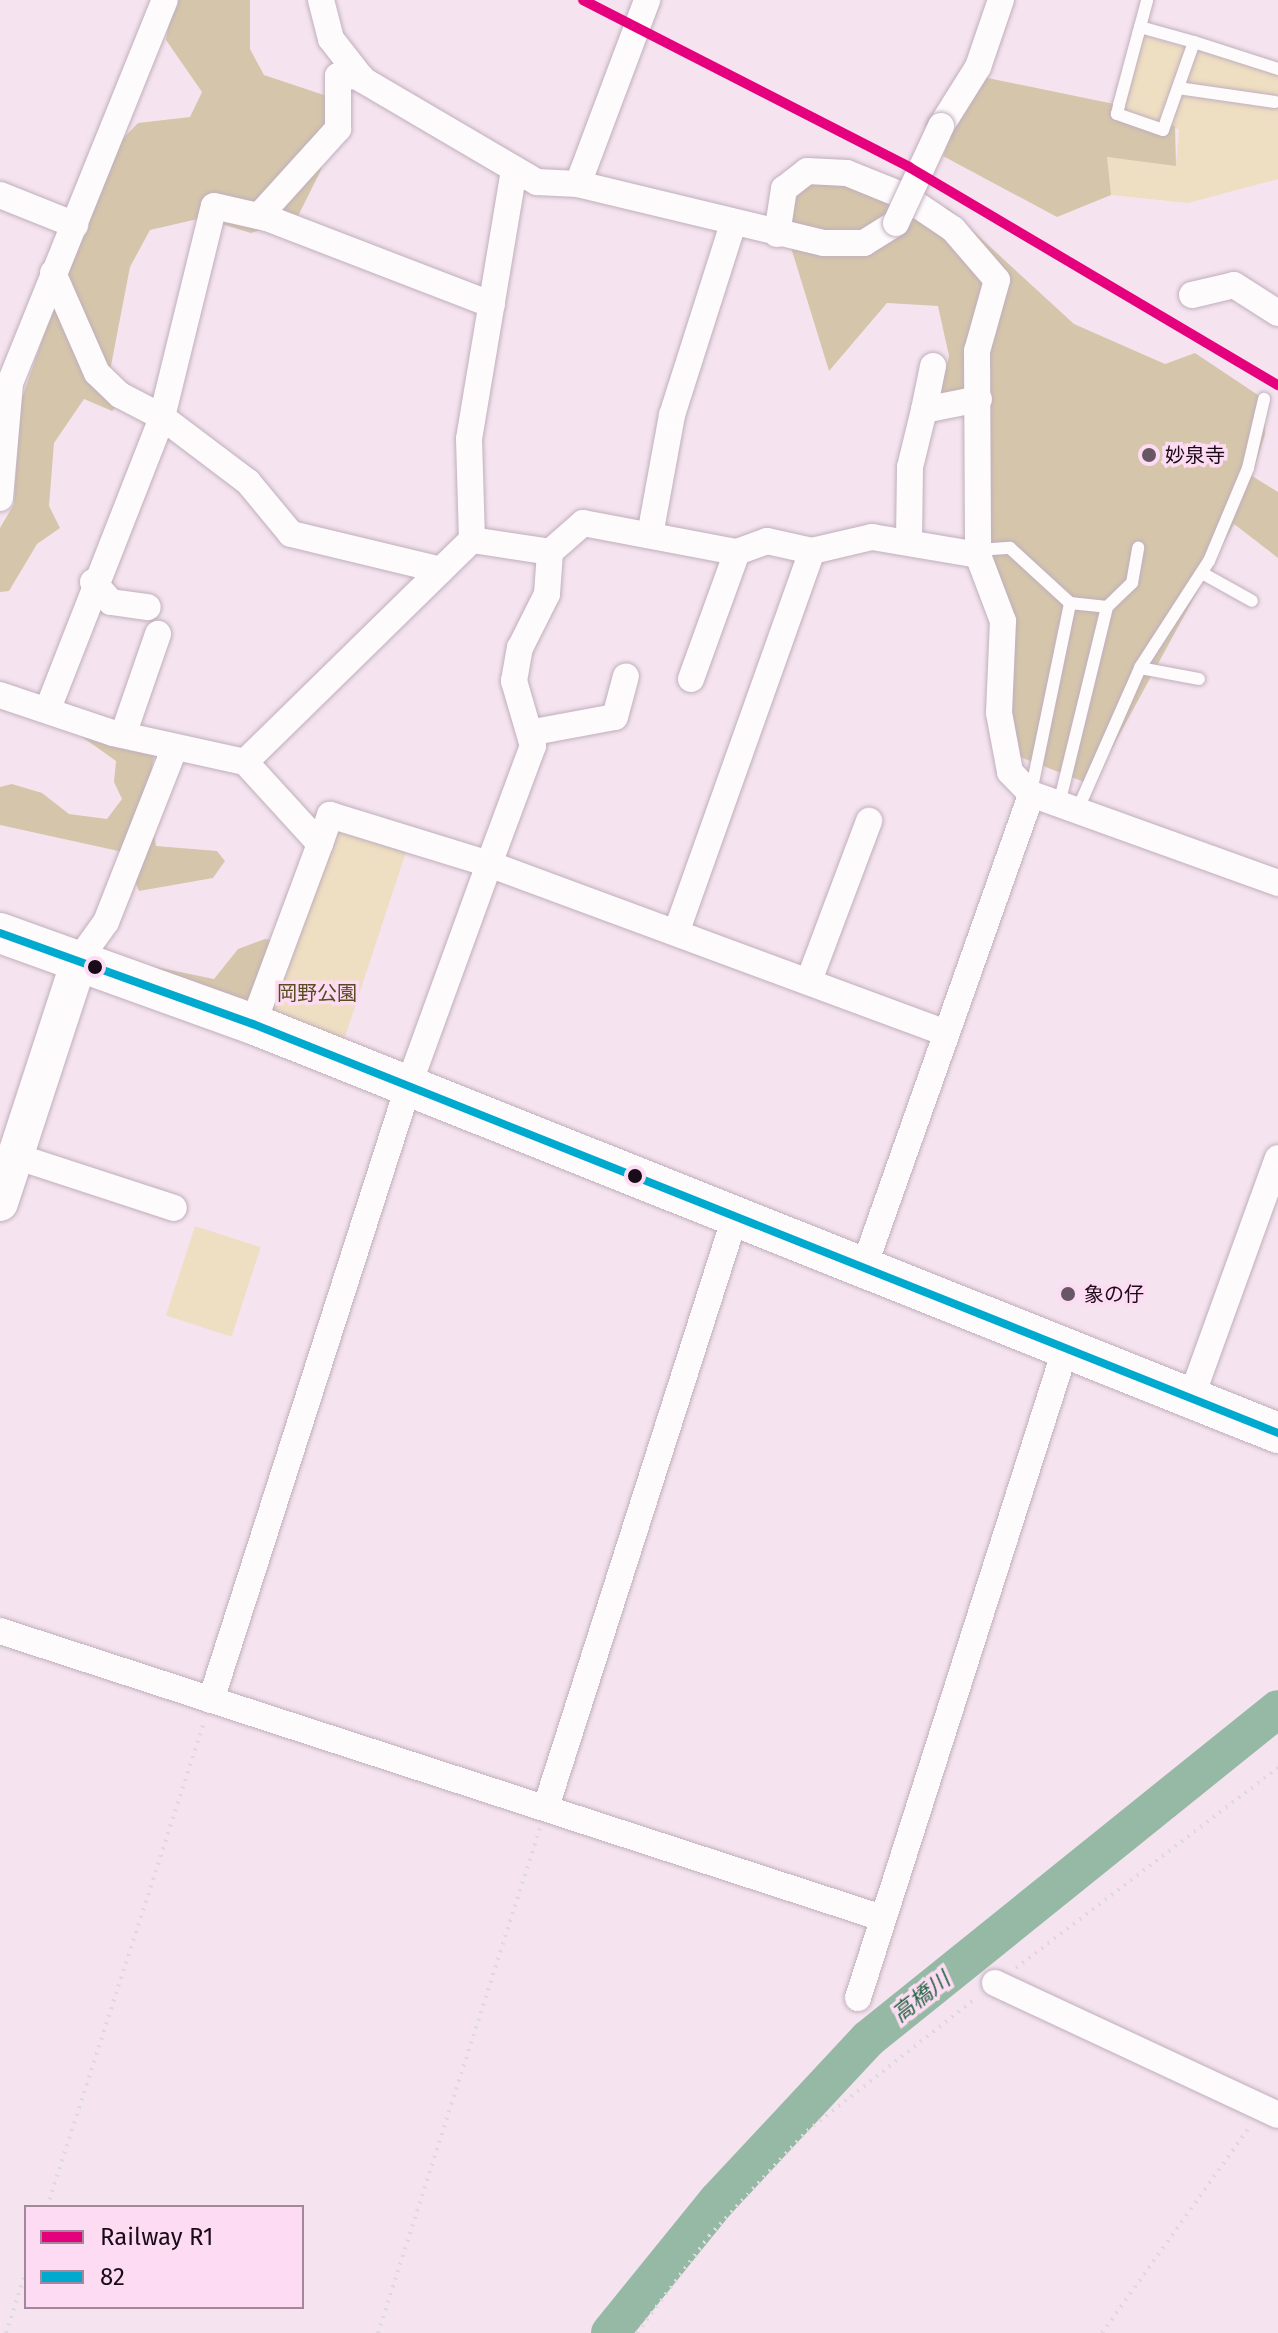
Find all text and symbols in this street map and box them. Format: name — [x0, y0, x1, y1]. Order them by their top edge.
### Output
place label: 妙泉寺 — [1165, 443, 1225, 467]
marker: 妙泉寺 — [1140, 446, 1158, 464]
unlabelled marker — [87, 959, 103, 975]
park label: 岡野公園 — [277, 981, 357, 1005]
unlabelled marker — [627, 1168, 643, 1184]
place label: 象の仔 — [1084, 1282, 1144, 1306]
marker: 象の仔 — [1059, 1285, 1077, 1303]
water label: 高橋川 — [887, 1966, 955, 2028]
legend — [24, 2205, 304, 2309]
text: Railway R1 — [100, 2223, 214, 2251]
text: 82 — [100, 2263, 125, 2291]

